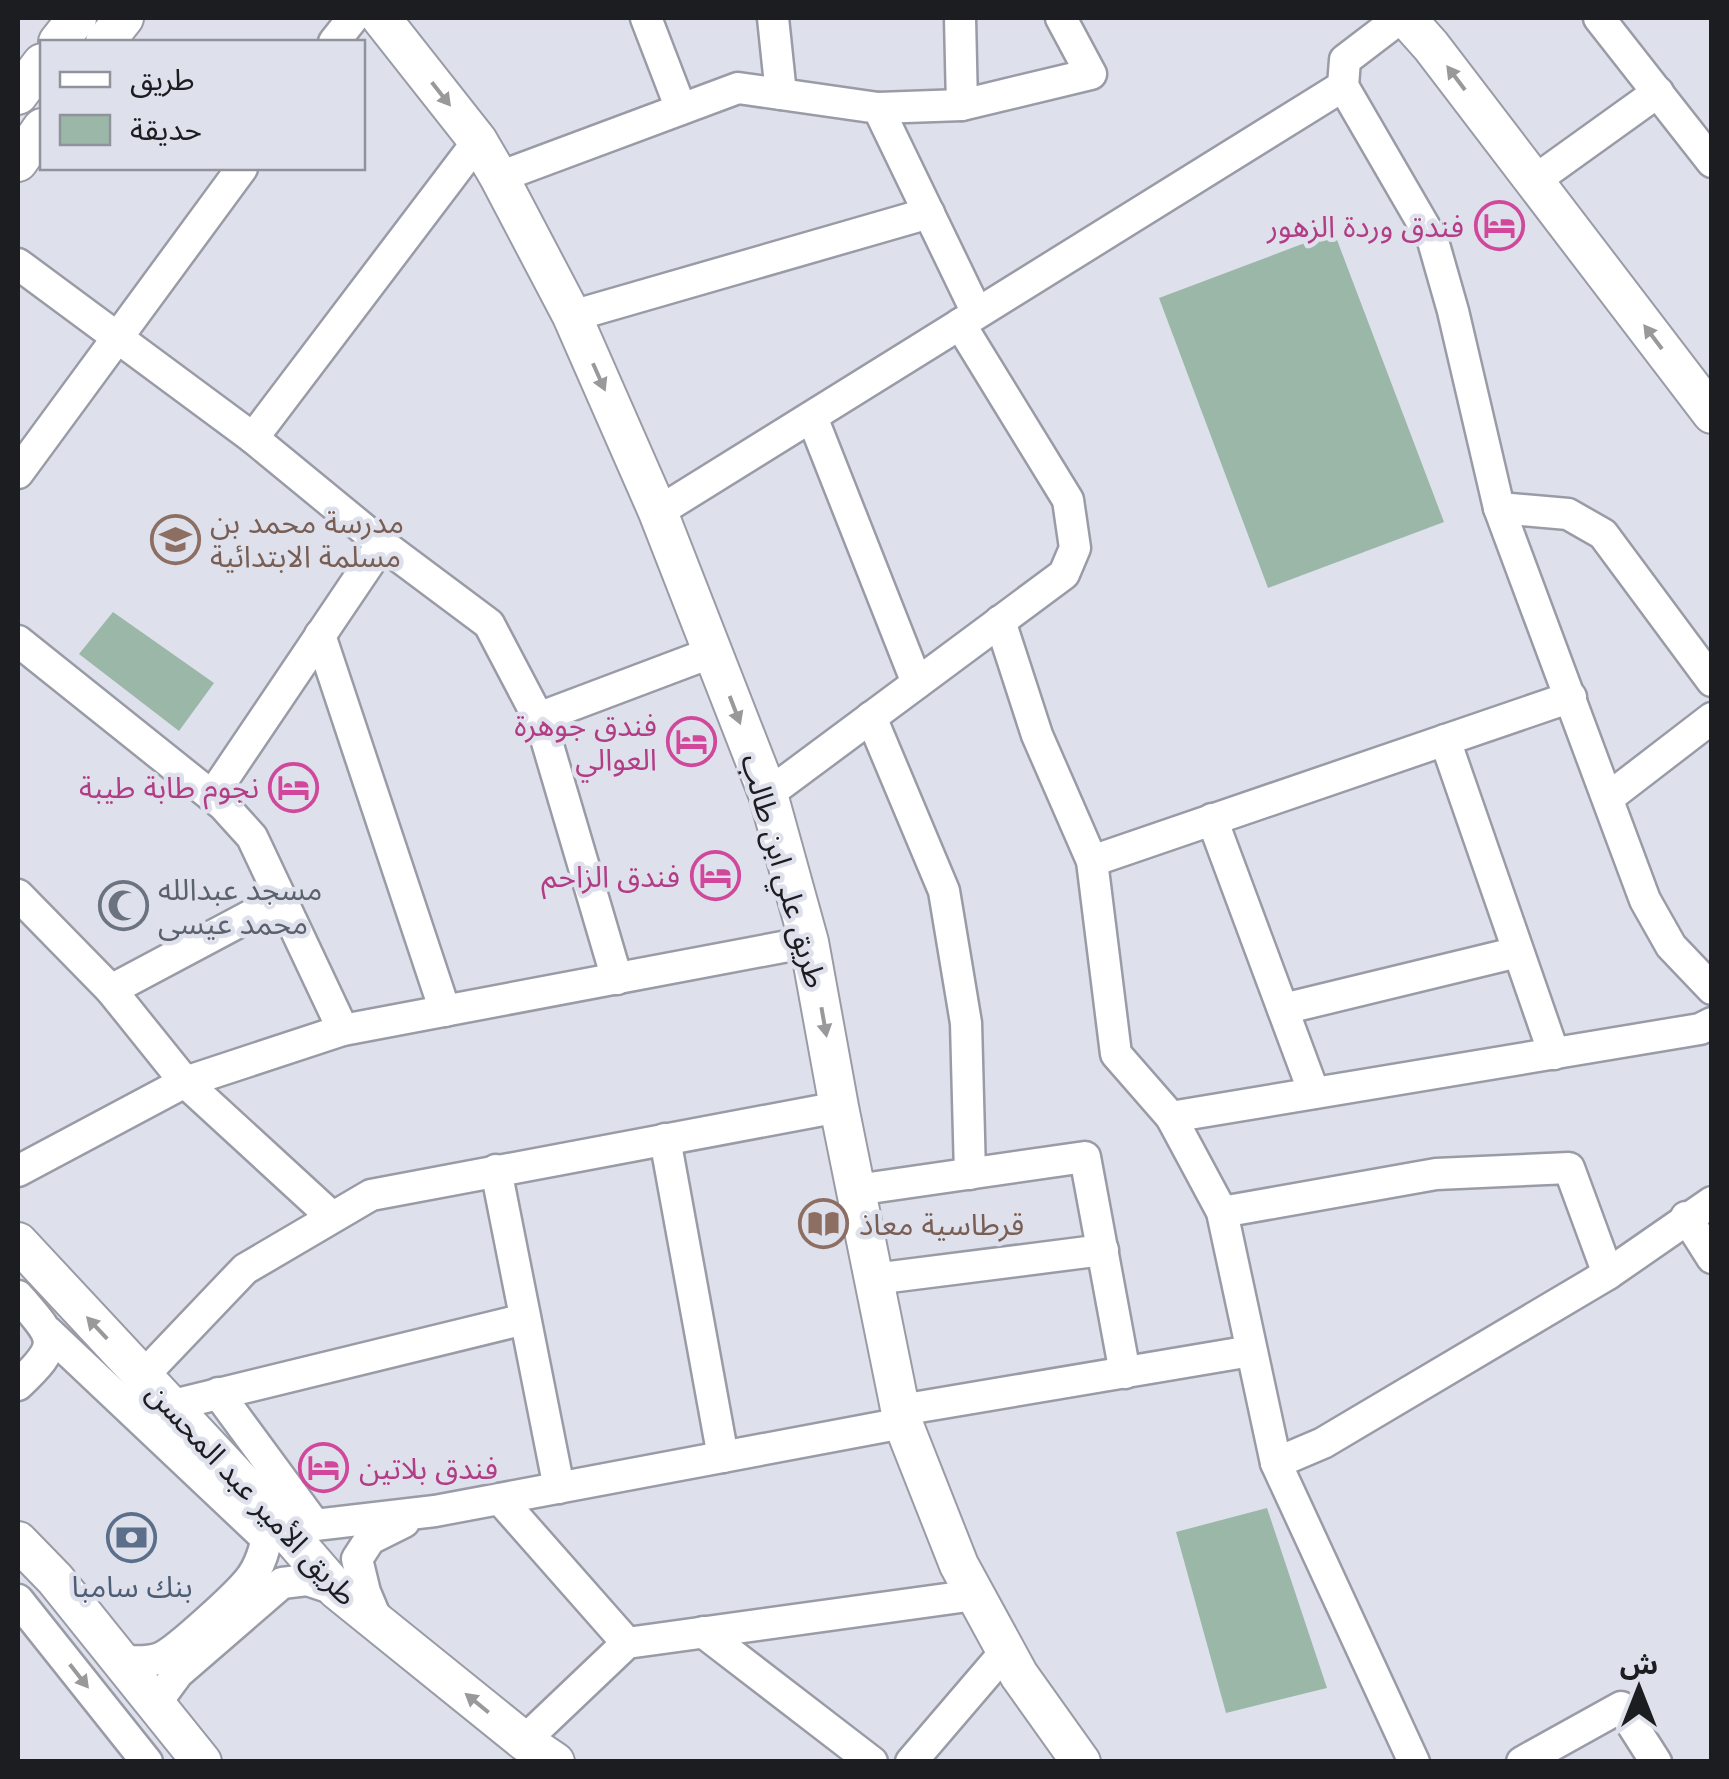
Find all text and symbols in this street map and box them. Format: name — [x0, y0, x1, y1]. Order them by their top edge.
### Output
legend — [40, 40, 365, 170]
text: طريق — [130, 58, 195, 101]
one-way arrow — [1446, 65, 1466, 91]
one-way arrow — [430, 82, 451, 107]
text: حديقة — [130, 108, 202, 151]
hotel icon: فندق وردة الزهور — [1473, 200, 1525, 252]
place label: فندق وردة الزهور — [1266, 205, 1464, 248]
one-way arrow — [1643, 324, 1663, 350]
one-way arrow — [591, 362, 607, 392]
place label: مدرسة محمد بن مسلمة الابتدائية — [210, 501, 404, 578]
school or university icon: مدرسة محمد بن مسلمة الابتدائية — [149, 513, 201, 565]
one-way arrow — [728, 696, 744, 726]
place label: فندق جوهرة العوالي — [514, 704, 657, 782]
hotel icon: فندق جوهرة العوالي — [666, 716, 718, 768]
street label: طريق علي ابن طالب — [728, 749, 838, 994]
hotel icon: نجوم طابة طيبة — [268, 761, 320, 813]
place label: نجوم طابة طيبة — [79, 766, 259, 810]
hotel icon: فندق الزاحم — [689, 850, 741, 902]
place label: فندق الزاحم — [541, 855, 680, 900]
place label: مسجد عبدالله محمد عيسى — [158, 868, 322, 945]
mosque icon: مسجد عبدالله محمد عيسى — [97, 880, 149, 932]
one-way arrow — [817, 1007, 832, 1038]
library icon: قرطاسية معاذ — [798, 1198, 850, 1250]
place label: قرطاسية معاذ — [859, 1203, 1024, 1246]
one-way arrow — [86, 1316, 109, 1340]
street label: طريق الأمير عبد المحسن — [137, 1373, 367, 1615]
hotel icon: فندق بلاتين — [298, 1442, 350, 1494]
place label: فندق بلاتين — [359, 1447, 498, 1490]
bank icon: بنك سامبا — [106, 1511, 158, 1563]
place label: بنك سامبا — [71, 1565, 193, 1608]
north arrow — [1589, 1639, 1689, 1739]
text: ش — [1620, 1645, 1658, 1684]
one-way arrow — [68, 1663, 88, 1689]
one-way arrow — [464, 1693, 489, 1714]

